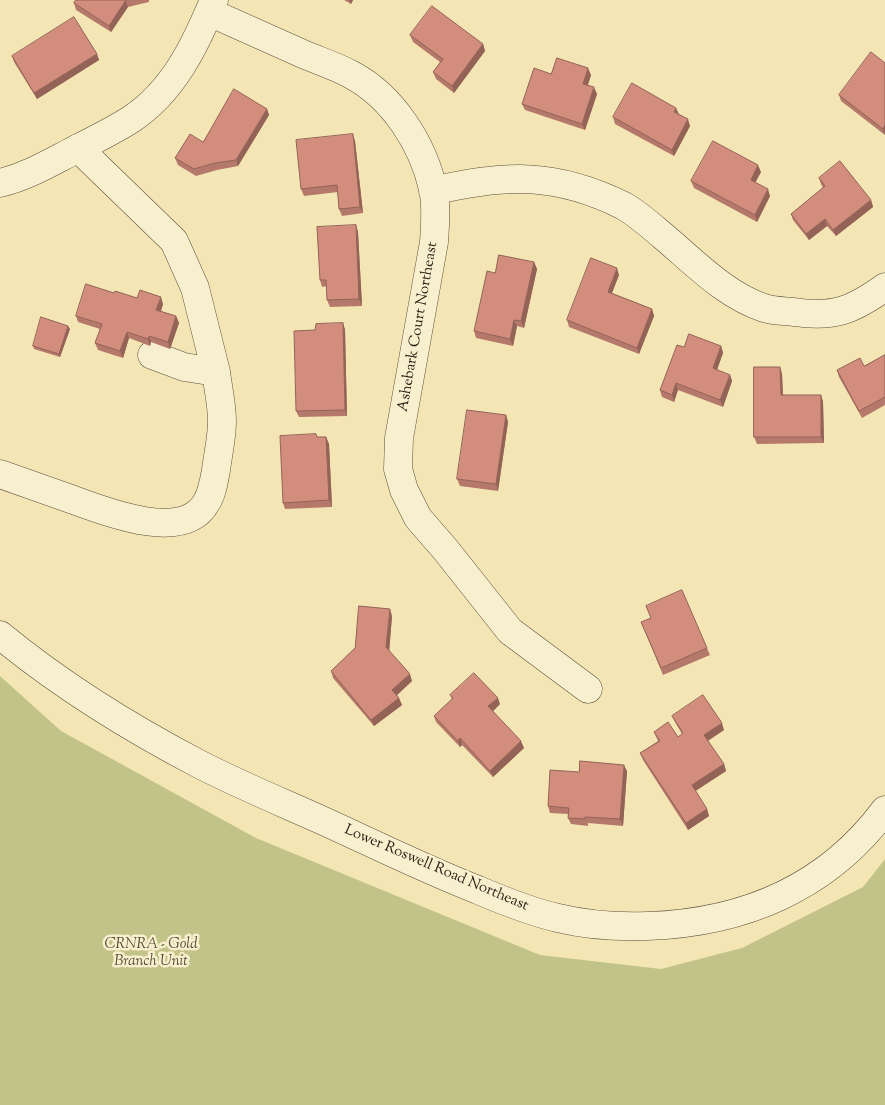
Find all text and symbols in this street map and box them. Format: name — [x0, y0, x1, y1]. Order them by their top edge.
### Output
street label: Ashebark Court Northeast — [395, 241, 443, 413]
street label: Lower Roswell Road Northeast — [341, 822, 531, 916]
park label: CRNRA - Gold Branch Unit — [104, 936, 198, 971]

